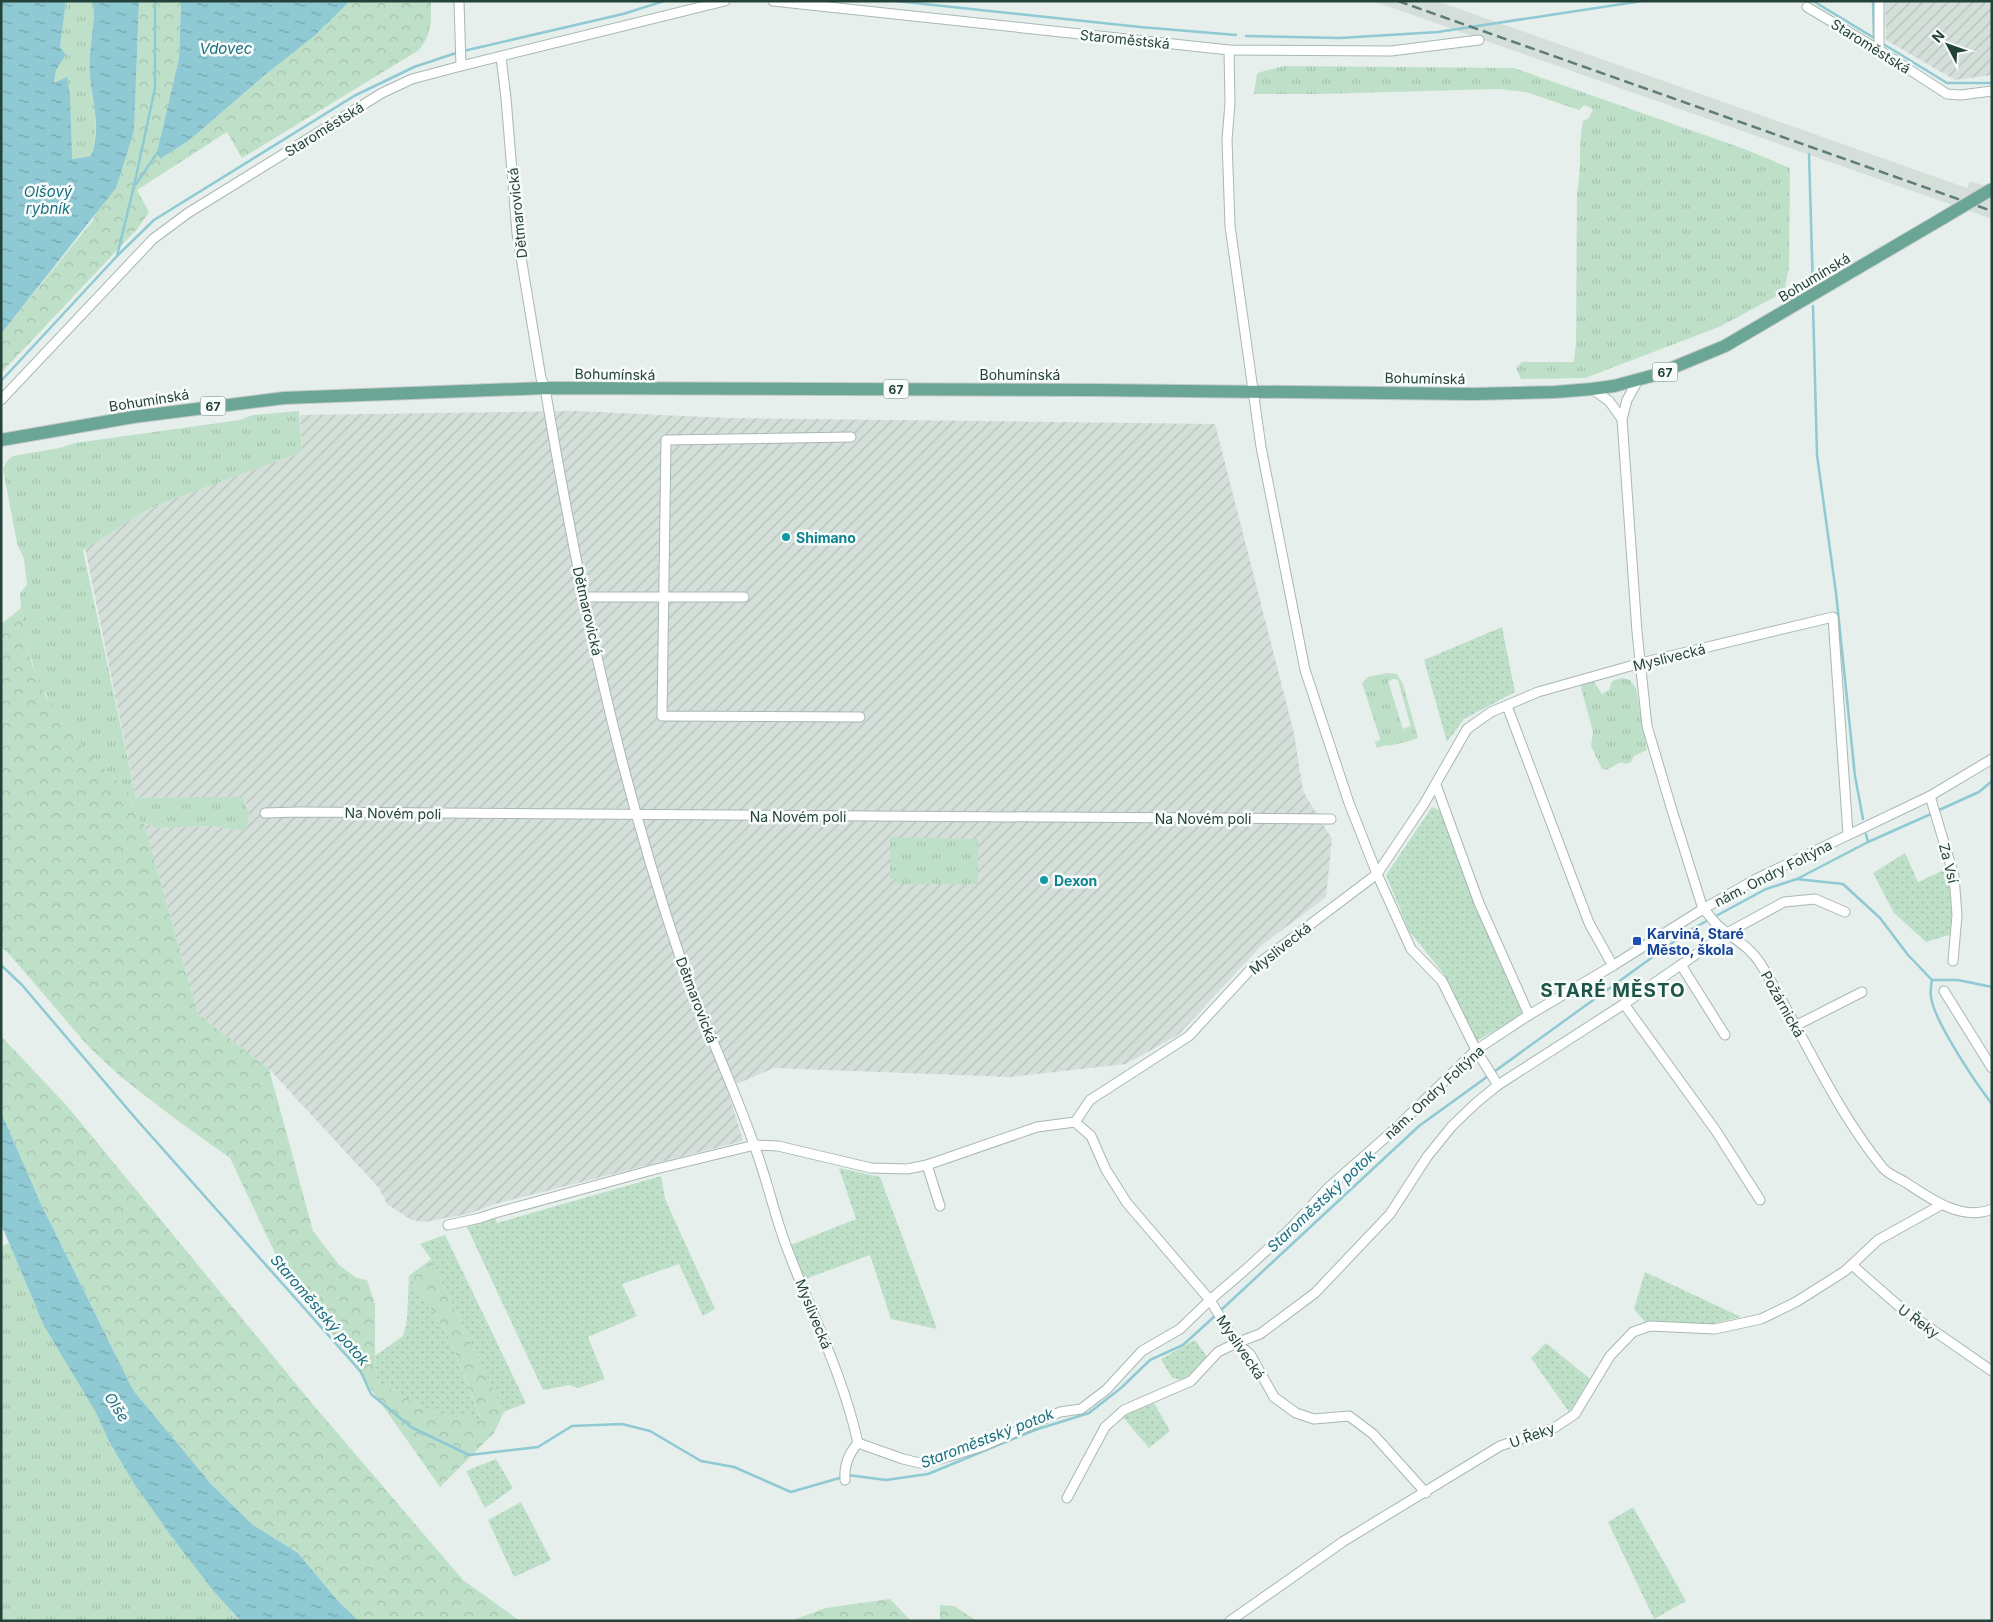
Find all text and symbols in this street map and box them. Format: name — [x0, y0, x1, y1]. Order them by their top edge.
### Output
street label: Staroměstská — [1828, 15, 1914, 77]
north arrow — [1923, 20, 1973, 70]
street label: Staroměstská — [1079, 26, 1171, 52]
text: N — [1928, 27, 1948, 46]
water label: Vdovec — [200, 39, 253, 58]
street label: Staroměstská — [281, 98, 367, 160]
street label: Dětmarovická — [504, 167, 530, 259]
water label: Olšový rybník — [24, 182, 73, 218]
street label: Bohumínská — [1775, 249, 1853, 305]
road number: 67 — [1652, 362, 1678, 382]
street label: Bohumínská — [574, 365, 656, 383]
street label: Bohumínská — [980, 366, 1060, 383]
street label: Bohumínská — [1384, 369, 1466, 387]
road number: 67 — [884, 379, 908, 398]
street label: Bohumínská — [108, 385, 190, 415]
road number: 67 — [200, 396, 226, 416]
place label: Shimano — [796, 529, 856, 546]
marker: Shimano — [780, 531, 792, 543]
street label: Dětmarovická — [569, 565, 607, 657]
street label: Myslivecká — [1631, 640, 1707, 674]
street label: Na Novém poli — [344, 804, 442, 822]
street label: Na Novém poli — [750, 808, 846, 825]
street label: Na Novém poli — [1155, 810, 1251, 827]
street label: nám. Ondry Foltýna — [1711, 836, 1835, 910]
street label: Za Vsí — [1936, 841, 1962, 885]
place label: Dexon — [1054, 872, 1097, 889]
marker: Dexon — [1038, 874, 1050, 886]
street label: Myslivecká — [1246, 919, 1314, 977]
place label: Karviná, Staré Město, škola — [1647, 925, 1744, 958]
marker: Karviná, Staré Město, škola — [1631, 935, 1643, 947]
street label: Dětmarovická — [673, 955, 721, 1045]
street label: Požárnická — [1758, 968, 1808, 1040]
district label: STARÉ MĚSTO — [1540, 979, 1686, 1002]
street label: nám. Ondry Foltýna — [1381, 1042, 1487, 1142]
water label: Staroměstský potok — [1263, 1145, 1380, 1256]
water label: Staroměstský potok — [266, 1250, 374, 1370]
street label: Myslivecká — [792, 1276, 836, 1352]
street label: U Řeky — [1895, 1300, 1943, 1342]
street label: Myslivecká — [1213, 1312, 1269, 1382]
water label: Olše — [100, 1389, 134, 1425]
water label: Staroměstský potok — [918, 1404, 1057, 1472]
street label: U Řeky — [1507, 1419, 1557, 1451]

